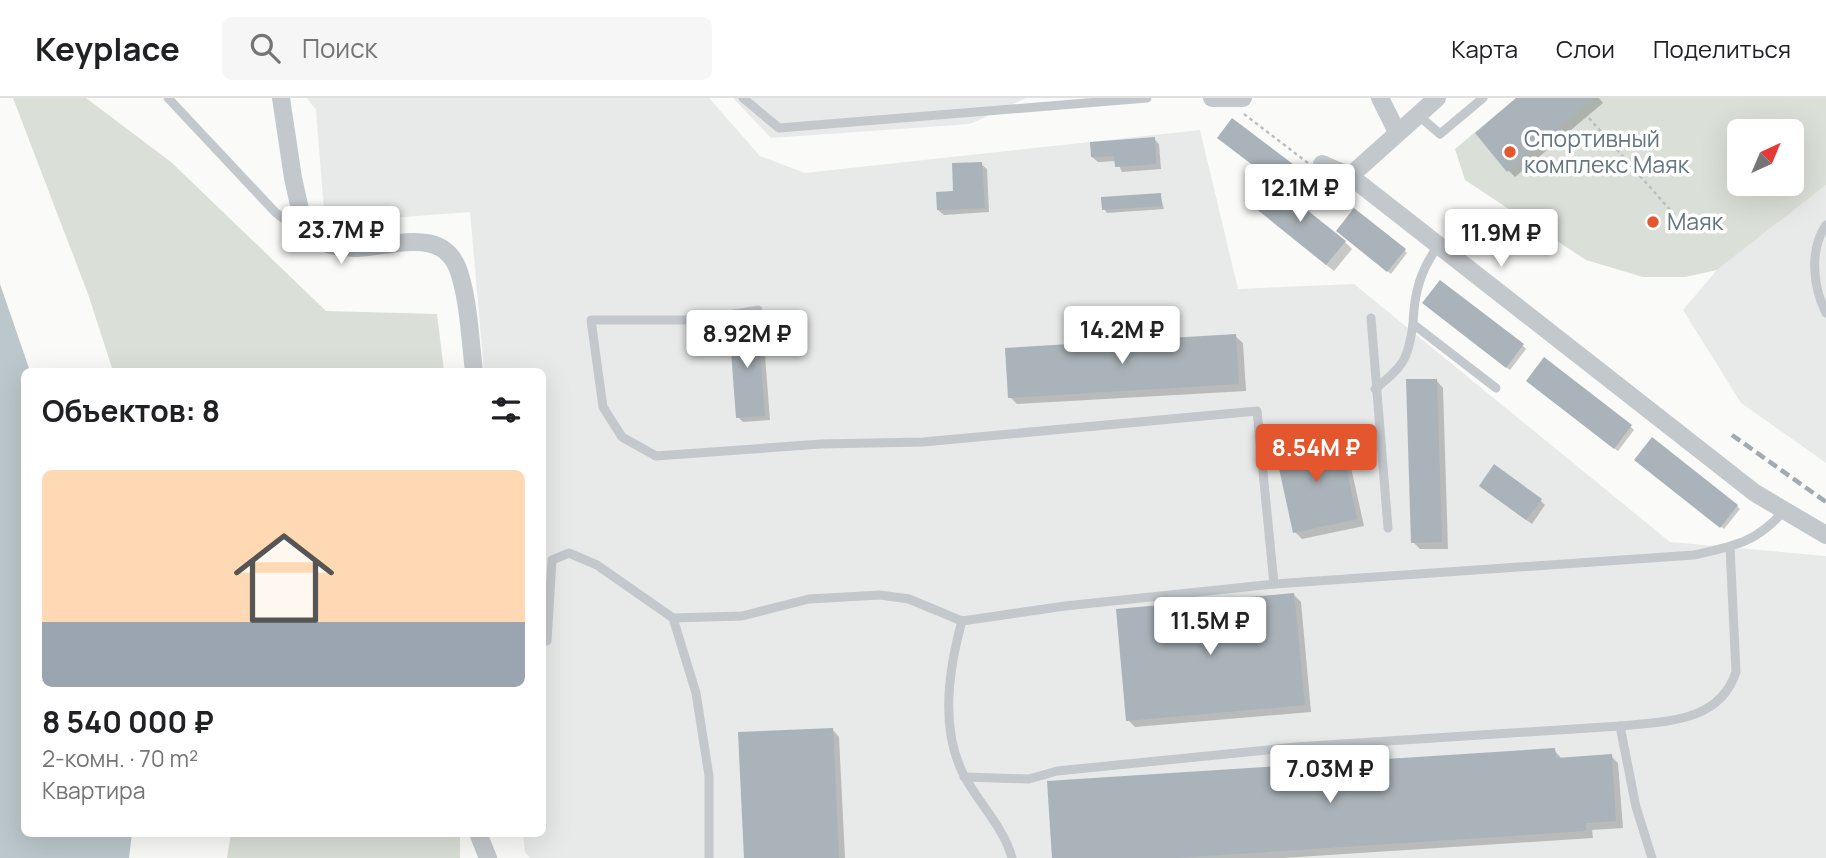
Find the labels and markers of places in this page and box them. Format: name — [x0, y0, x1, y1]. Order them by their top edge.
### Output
place label: Спортивный комплекс Маяк — [1524, 122, 1690, 180]
marker: Спортивный комплекс Маяк — [1502, 144, 1518, 160]
pin: 12.1M ₽ — [1235, 164, 1365, 224]
place label: Маяк — [1667, 205, 1724, 237]
pin: 23.7M ₽ — [276, 206, 406, 266]
pin: 11.9M ₽ — [1436, 209, 1566, 269]
marker: Маяк — [1645, 214, 1661, 230]
pin: 14.2M ₽ — [1057, 306, 1187, 366]
pin: 8.92M ₽ — [682, 310, 812, 370]
pin: 8.54M ₽ — [1251, 424, 1381, 484]
pin: 11.5M ₽ — [1145, 598, 1275, 657]
pin: 7.03M ₽ — [1265, 746, 1395, 805]

